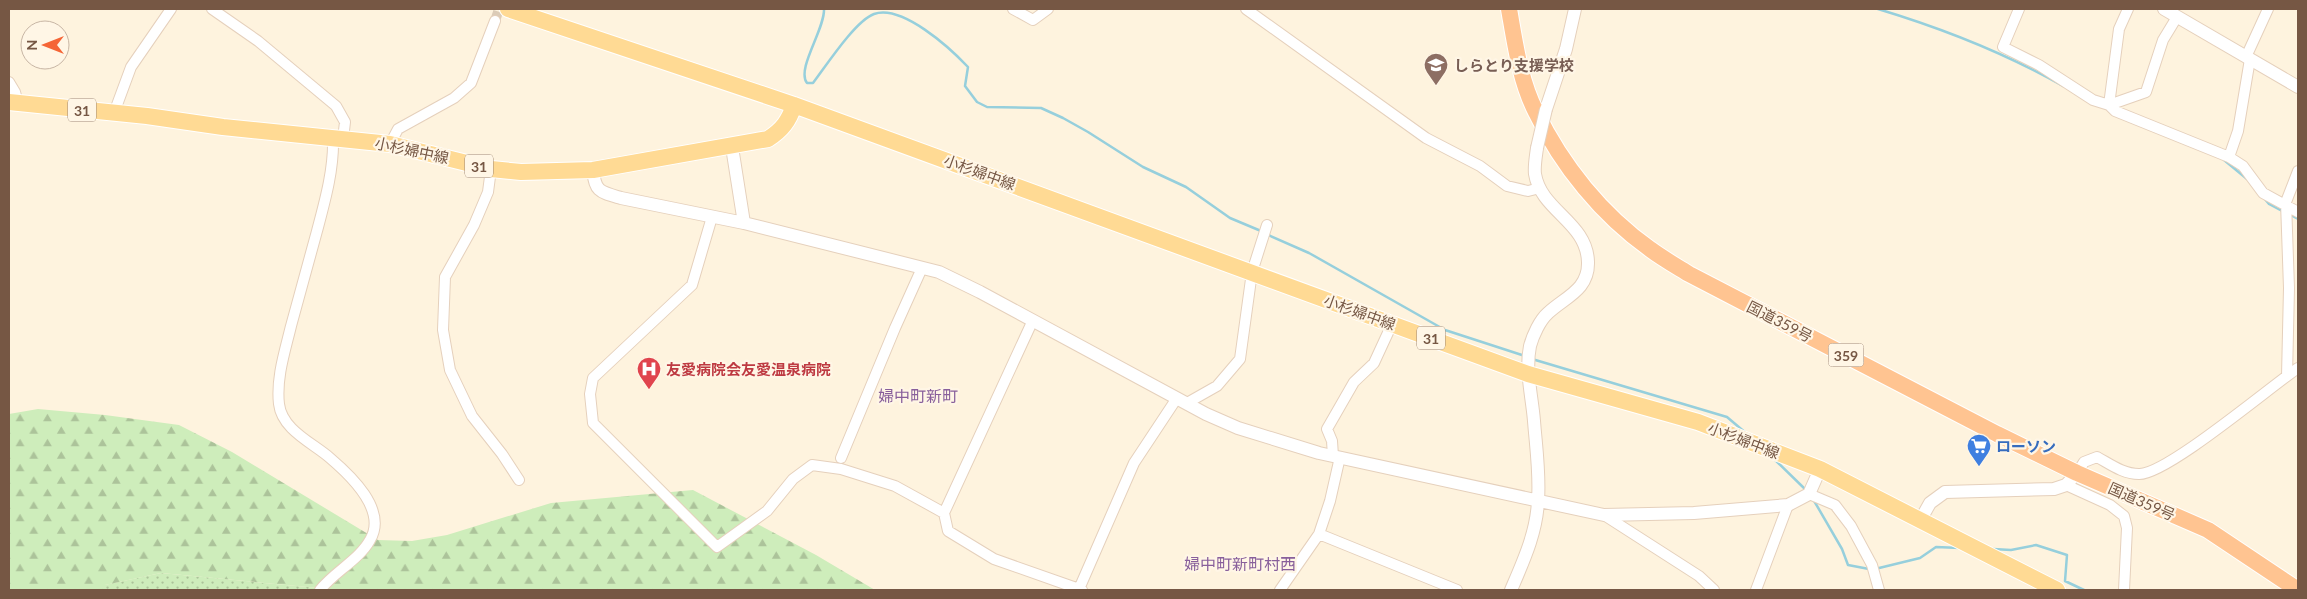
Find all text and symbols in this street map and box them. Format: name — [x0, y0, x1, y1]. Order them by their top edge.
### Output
north arrow — [20, 20, 70, 70]
text: N — [23, 40, 40, 50]
school or university icon: しらとり支援学校 — [1423, 52, 1449, 86]
place label: しらとり支援学校 — [1454, 56, 1574, 74]
road number: 31 — [68, 98, 96, 122]
street label: 小杉婦中線 — [373, 133, 451, 167]
street label: 小杉婦中線 — [942, 151, 1018, 193]
road number: 31 — [465, 154, 493, 178]
street label: 小杉婦中線 — [1322, 291, 1398, 333]
street label: 国道359号 — [1744, 297, 1816, 345]
road number: 31 — [1417, 326, 1445, 349]
road number: 359 — [1828, 344, 1864, 366]
hospital icon: 友愛病院会友愛温泉病院 — [636, 356, 662, 390]
place label: 友愛病院会友愛温泉病院 — [666, 360, 831, 378]
district label: 婦中町新町 — [878, 386, 958, 405]
street label: 小杉婦中線 — [1706, 418, 1782, 462]
supermarket icon: ローソン — [1966, 433, 1992, 467]
place label: ローソン — [1996, 437, 2056, 455]
street label: 国道359号 — [2106, 478, 2178, 524]
district label: 婦中町新町村西 — [1184, 554, 1296, 573]

